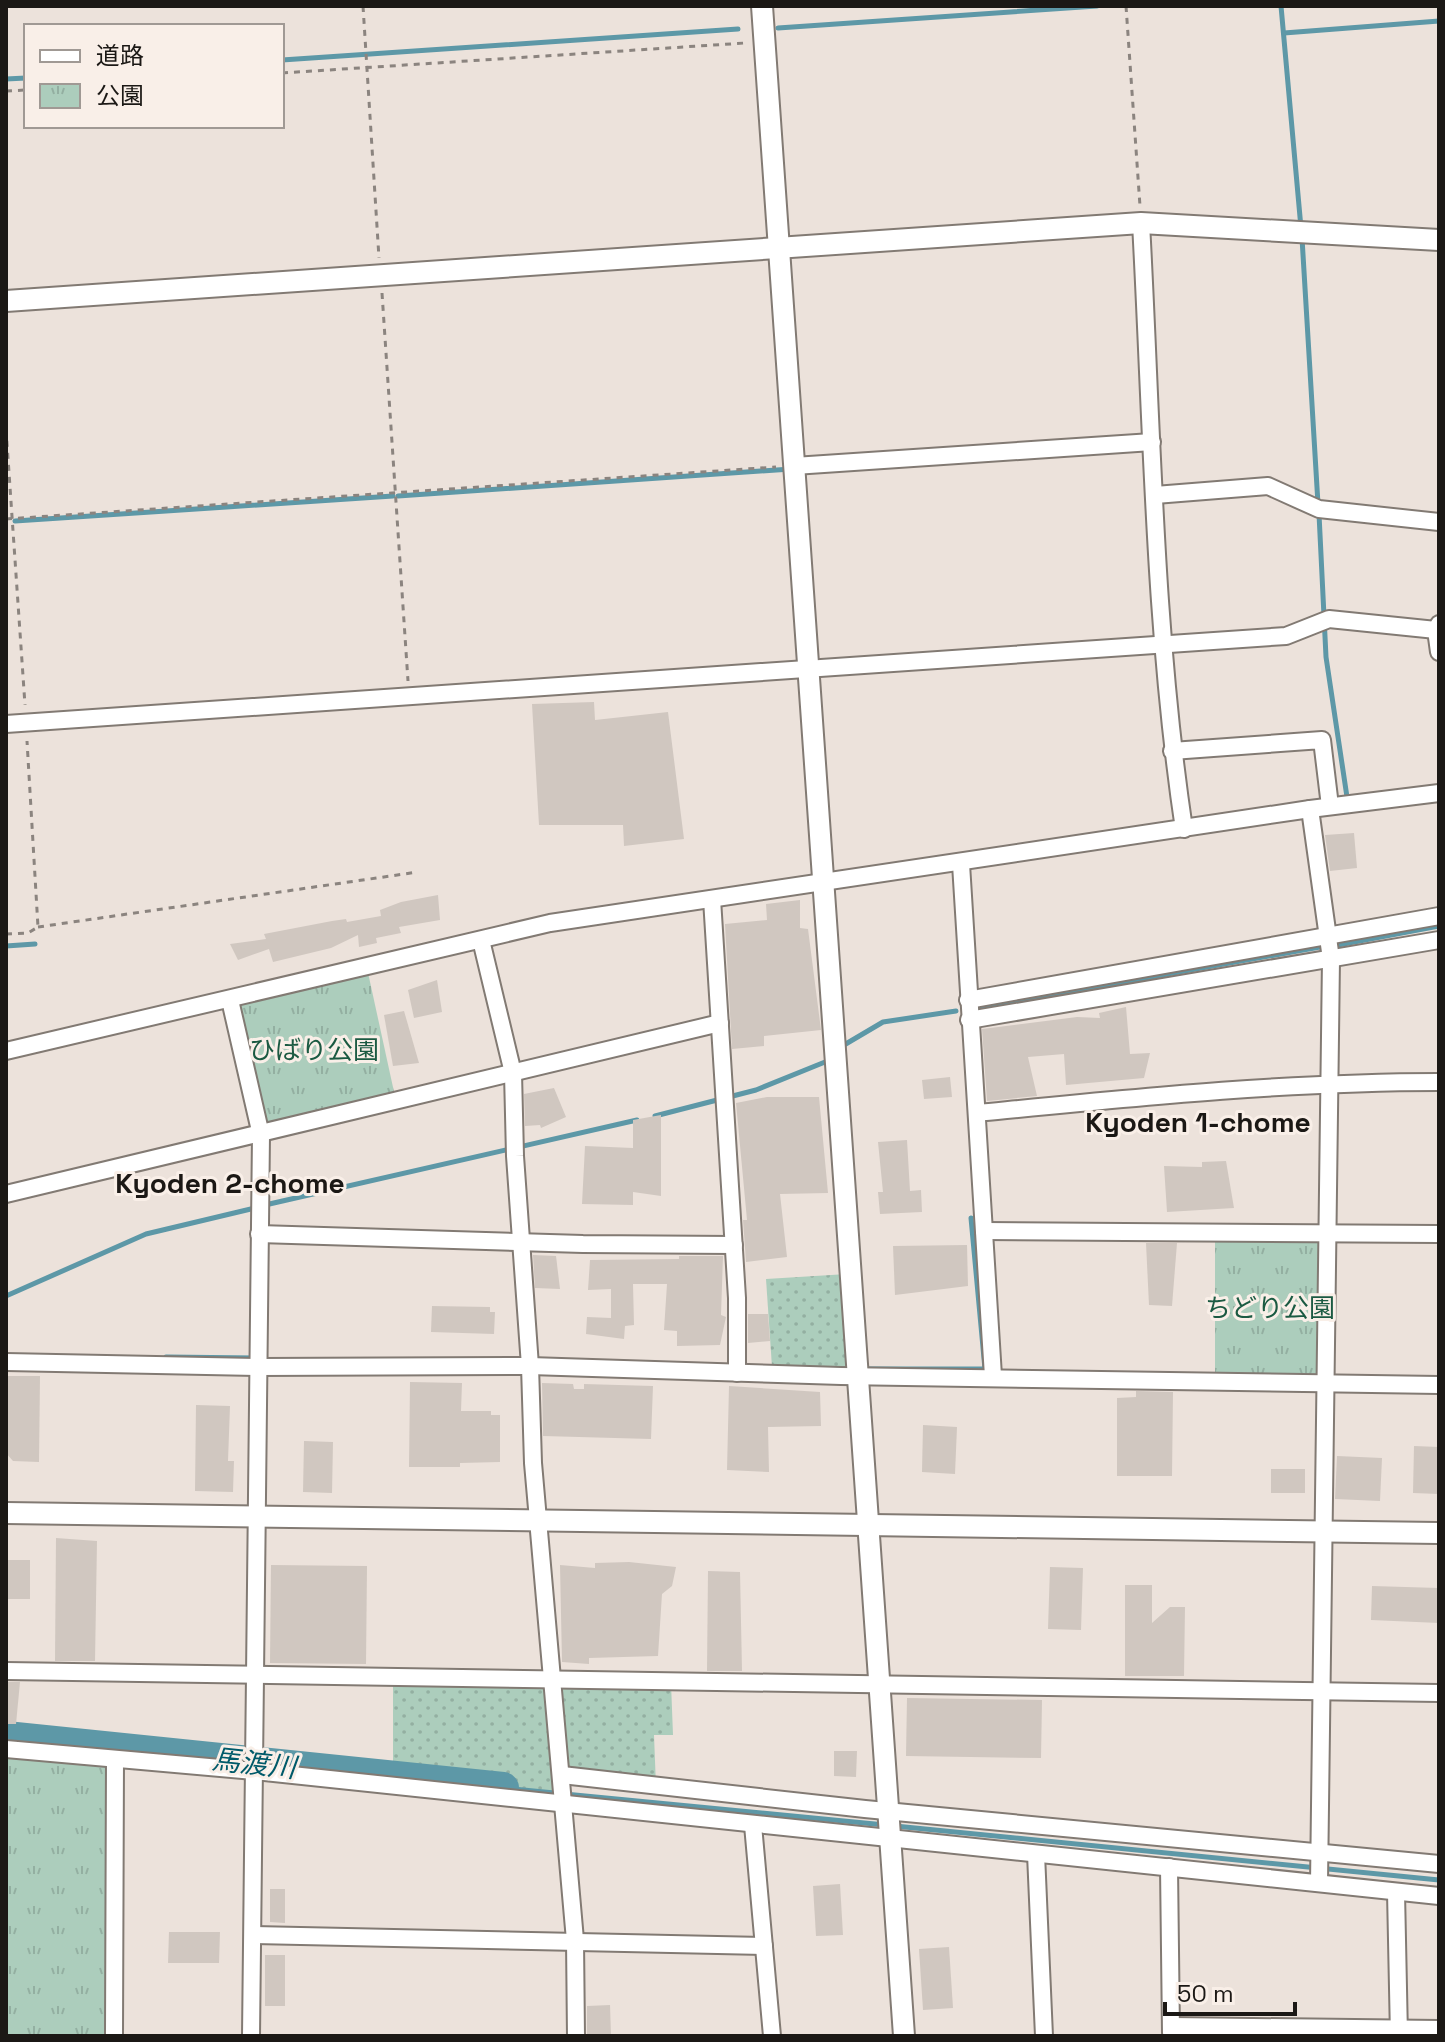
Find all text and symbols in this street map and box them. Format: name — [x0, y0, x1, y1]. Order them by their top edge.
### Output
legend — [24, 24, 284, 128]
text: 道路 — [96, 40, 144, 71]
text: 公園 — [96, 80, 144, 111]
park label: ひばり公園 — [249, 1033, 379, 1067]
district label: Kyoden 1-chome — [1085, 1104, 1311, 1140]
district label: Kyoden 2-chome — [115, 1165, 345, 1201]
park label: ちどり公園 — [1205, 1291, 1335, 1325]
water label: 馬渡川 — [210, 1741, 301, 1786]
scale bar — [1165, 1966, 1295, 2016]
text: 50 m — [1177, 1978, 1234, 2009]

